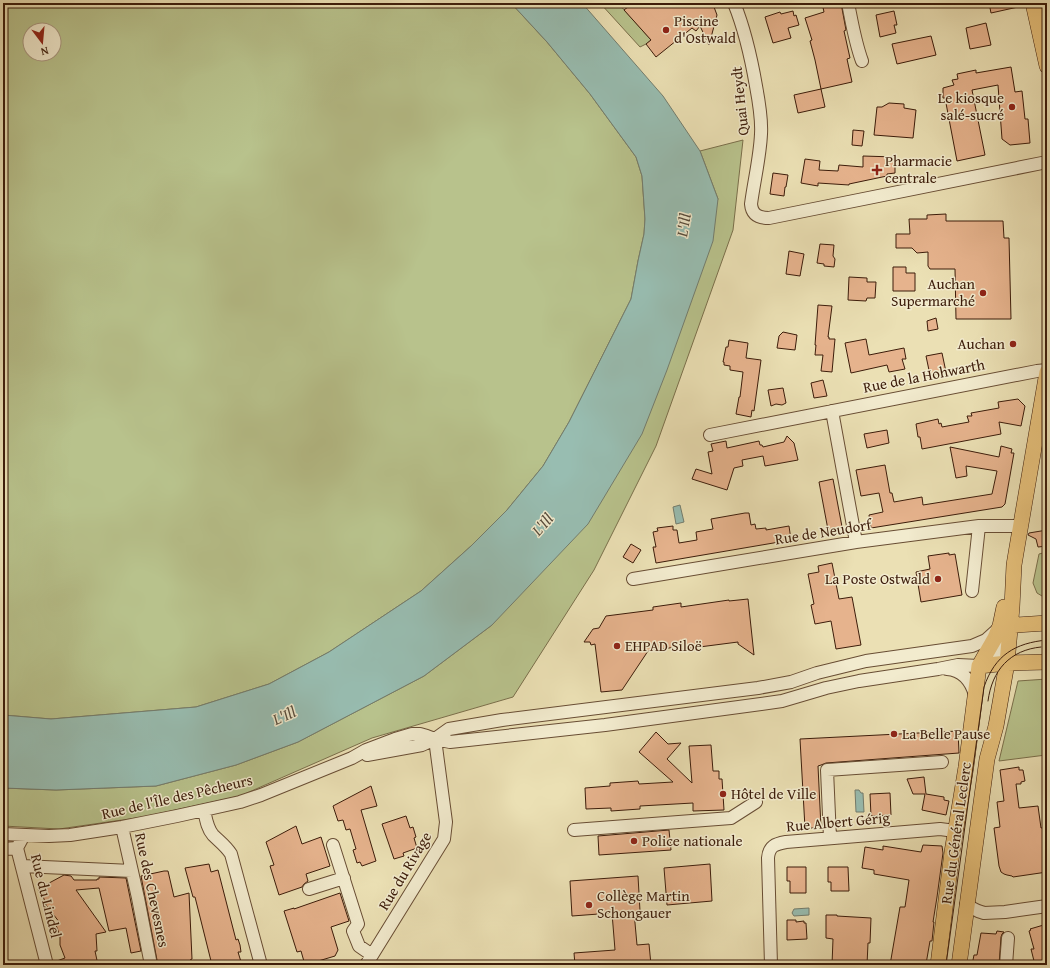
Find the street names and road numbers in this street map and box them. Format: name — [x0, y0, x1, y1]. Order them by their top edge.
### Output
street label: Quai Heydt — [725, 65, 754, 137]
street label: Rue de la Hohwarth — [861, 353, 987, 398]
street label: Rue de Neudorf — [773, 513, 875, 549]
street label: Rue du Général Leclerc — [935, 760, 976, 905]
street label: Rue de l'Île des Pêcheurs — [99, 769, 254, 824]
street label: Rue Albert Gérig — [785, 806, 891, 836]
street label: Rue du Rivage — [373, 828, 436, 914]
street label: Rue des Chevesnes — [130, 831, 175, 949]
street label: Rue du Lindel — [26, 852, 67, 940]

